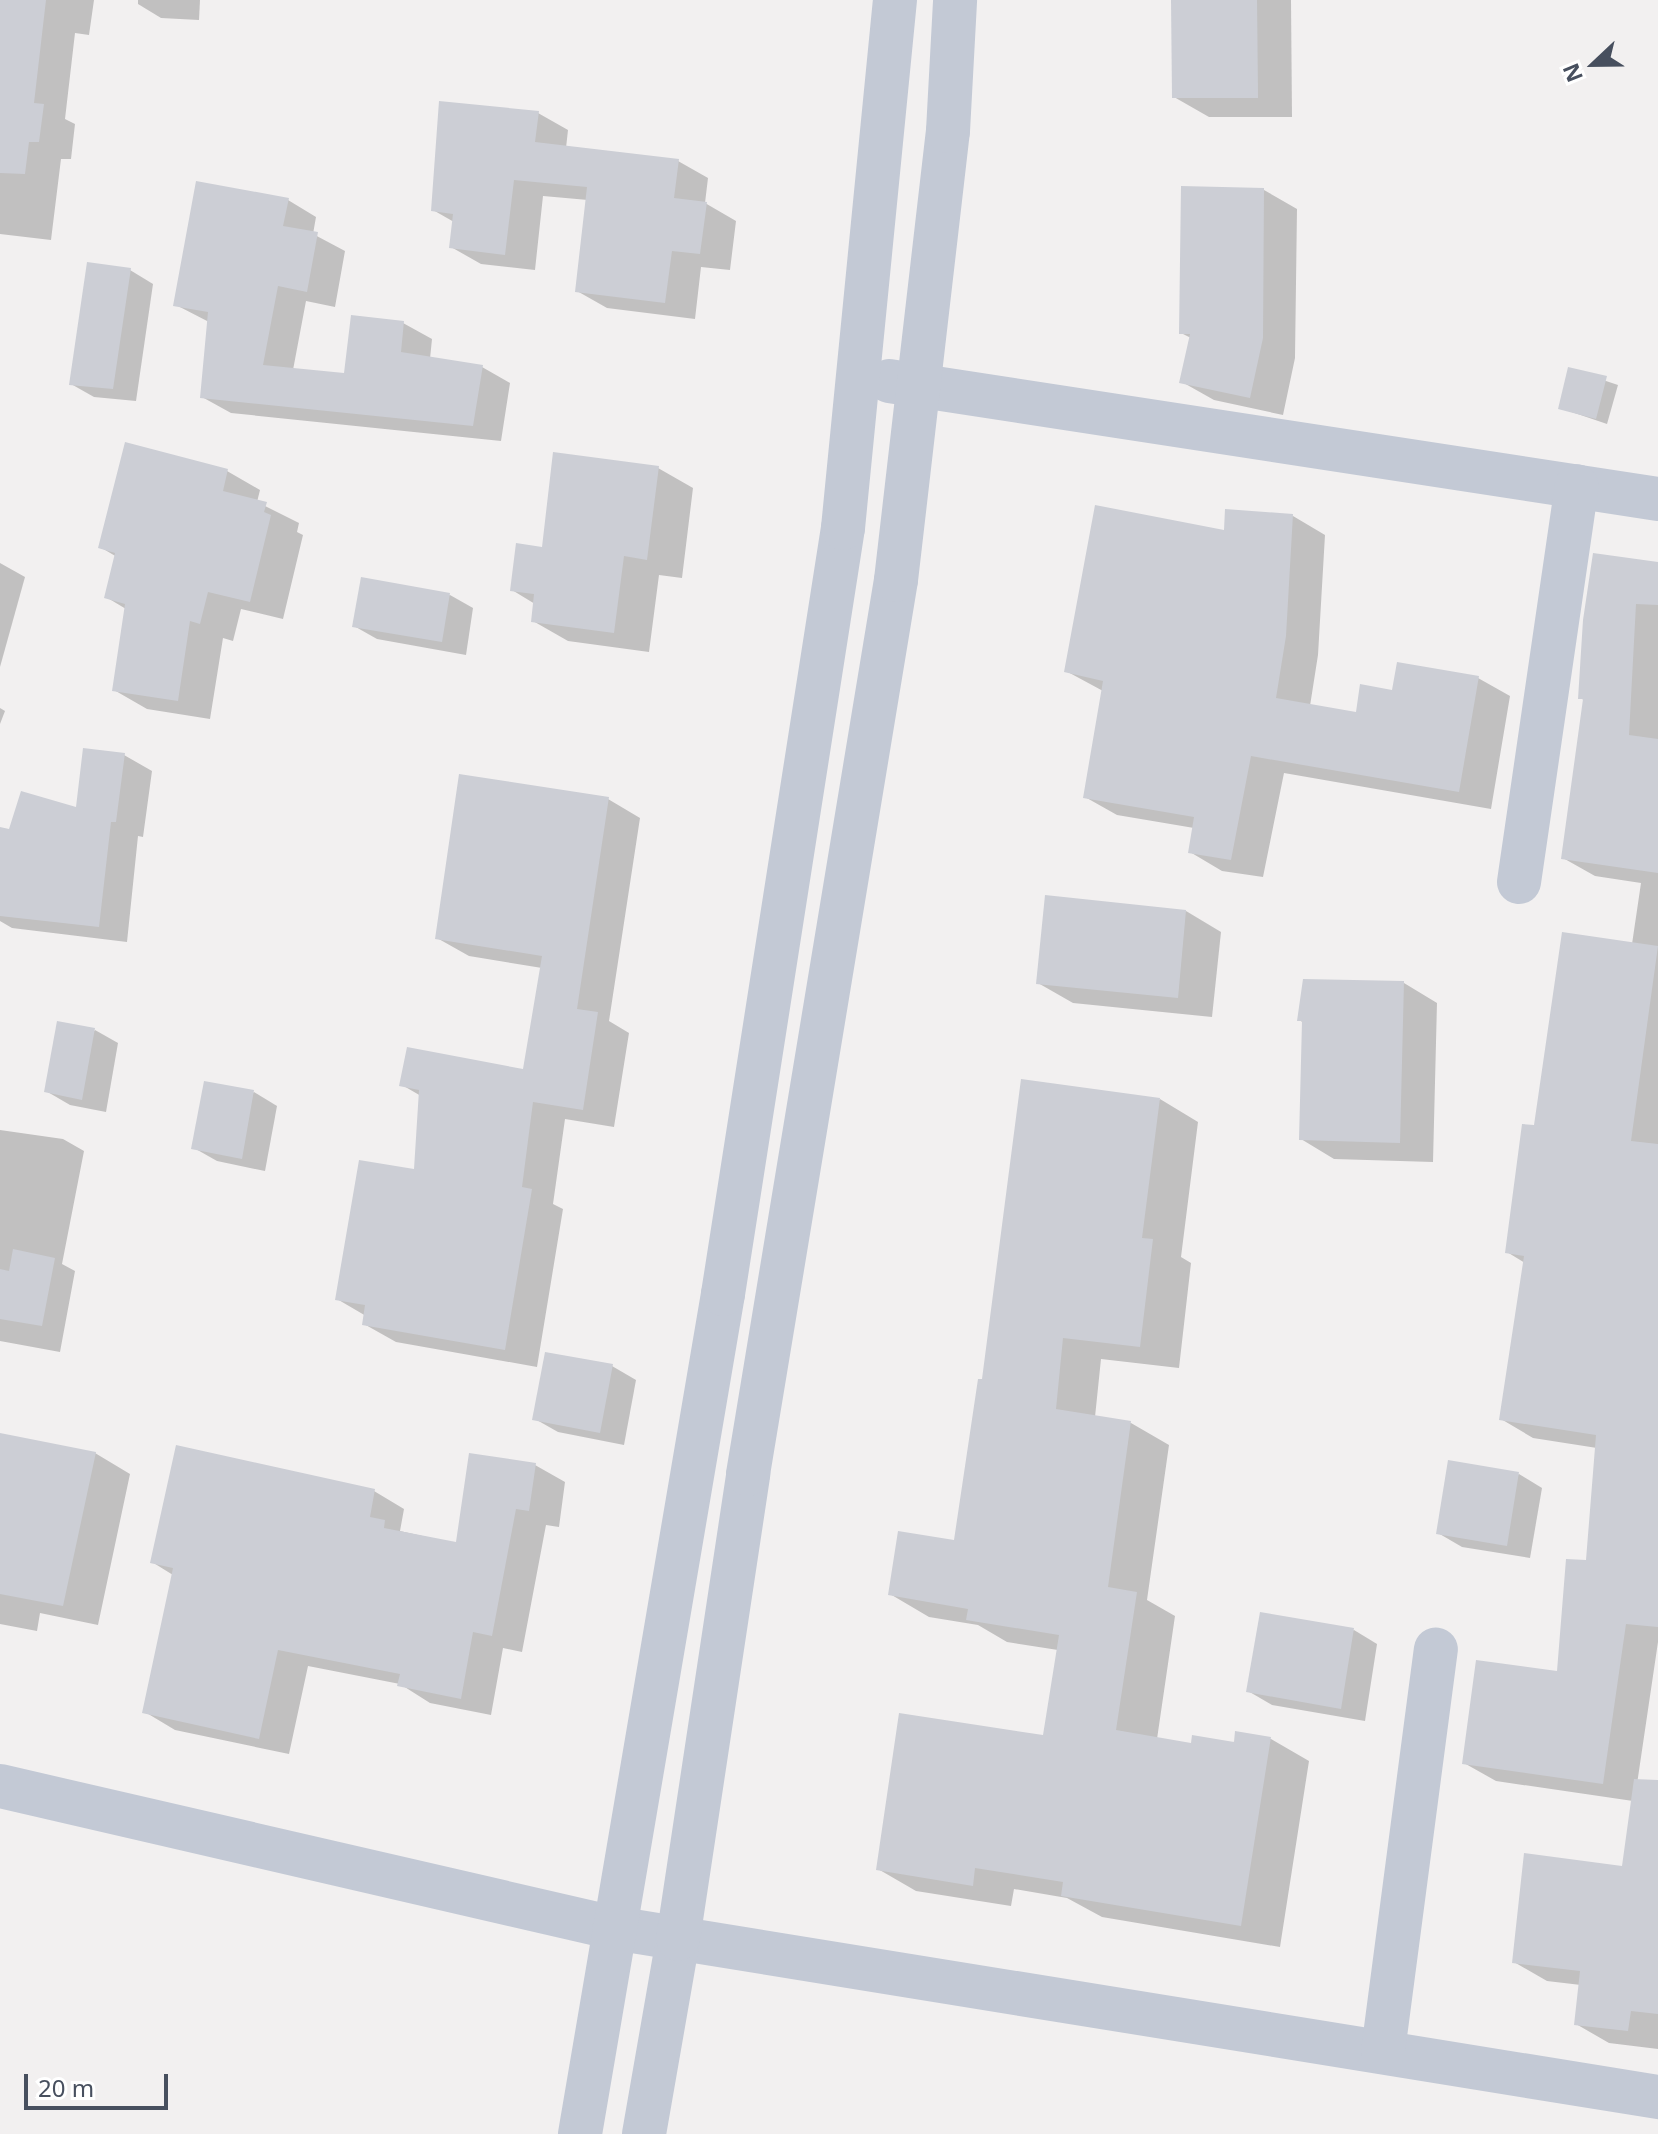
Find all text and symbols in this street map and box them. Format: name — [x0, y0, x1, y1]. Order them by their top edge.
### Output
north arrow — [1554, 24, 1634, 104]
text: N — [1554, 59, 1589, 87]
scale bar — [28, 2058, 172, 2108]
text: 20 m — [38, 2071, 94, 2104]

